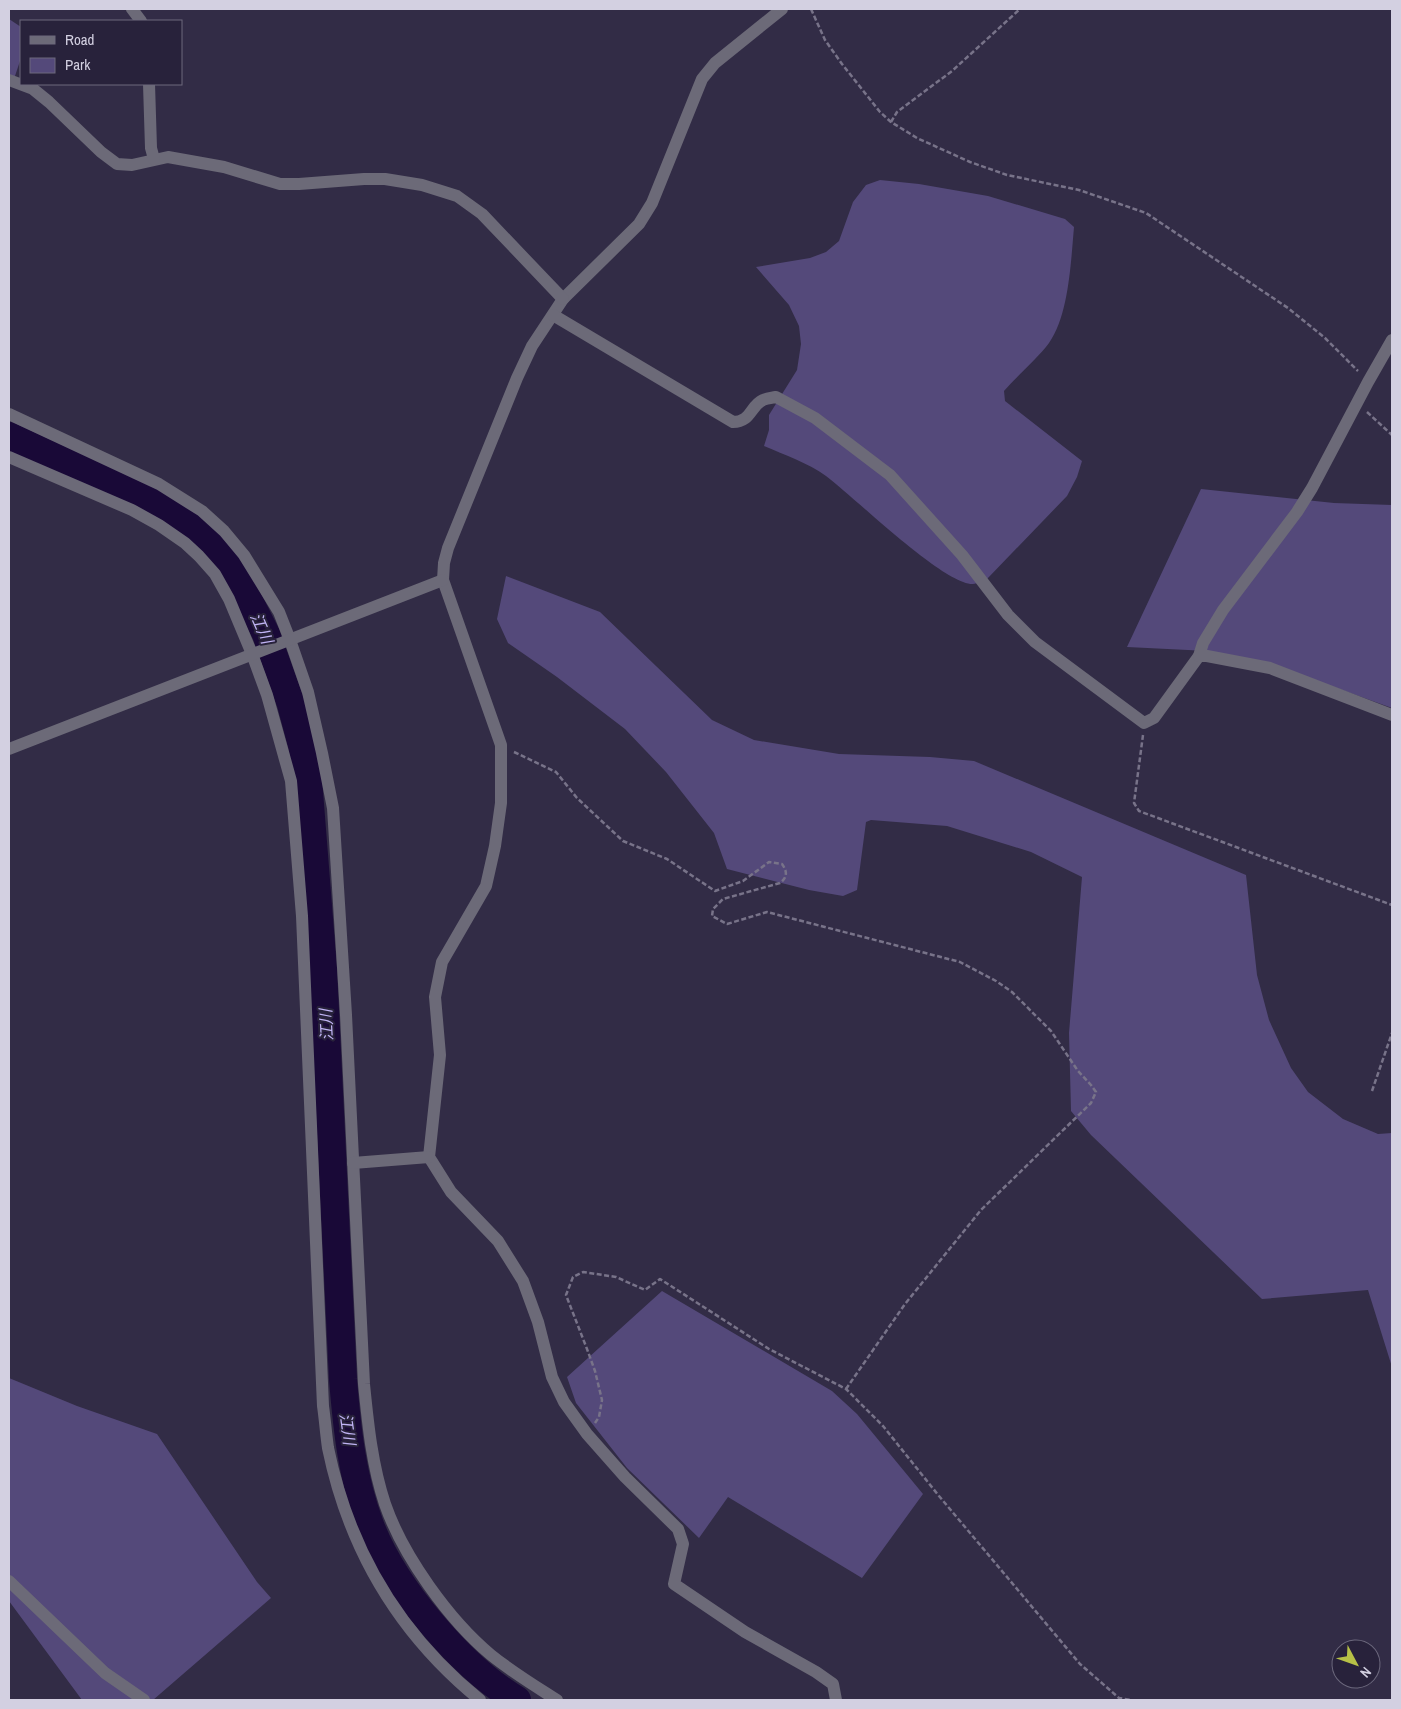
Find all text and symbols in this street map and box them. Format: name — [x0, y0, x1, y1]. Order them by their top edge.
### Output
legend — [20, 20, 182, 85]
text: Road — [65, 29, 94, 50]
text: Park — [65, 54, 91, 75]
water label: 江川 — [245, 609, 279, 649]
water label: 江川 — [314, 1006, 338, 1042]
water label: 江川 — [335, 1412, 361, 1448]
north arrow — [1331, 1639, 1381, 1689]
text: N — [1356, 1663, 1375, 1682]

